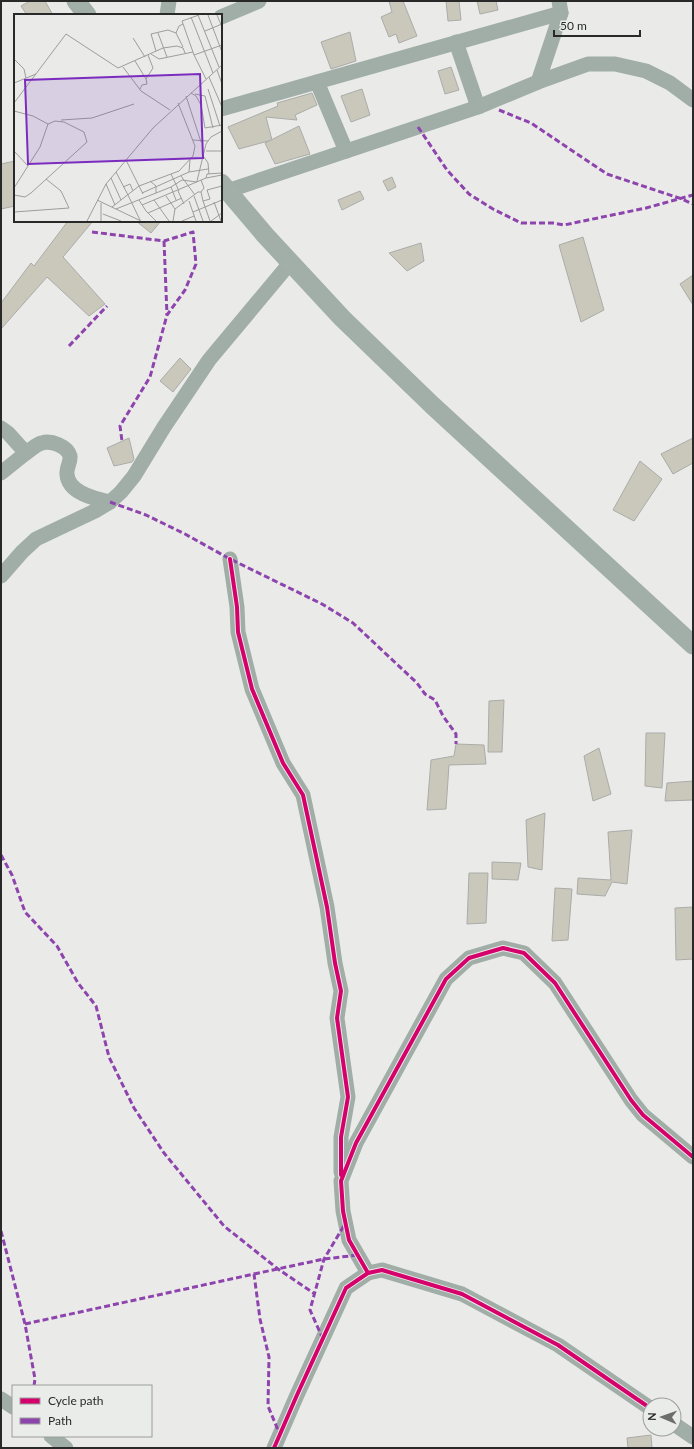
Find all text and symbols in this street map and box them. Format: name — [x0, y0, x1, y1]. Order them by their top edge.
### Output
scale bar — [554, 12, 640, 38]
inset map — [14, 14, 222, 222]
text: 50 m — [560, 18, 587, 33]
legend — [12, 1385, 152, 1437]
text: Cycle path — [48, 1393, 103, 1408]
north arrow — [642, 1397, 682, 1437]
text: N — [645, 1412, 658, 1421]
text: Path — [48, 1413, 72, 1428]

